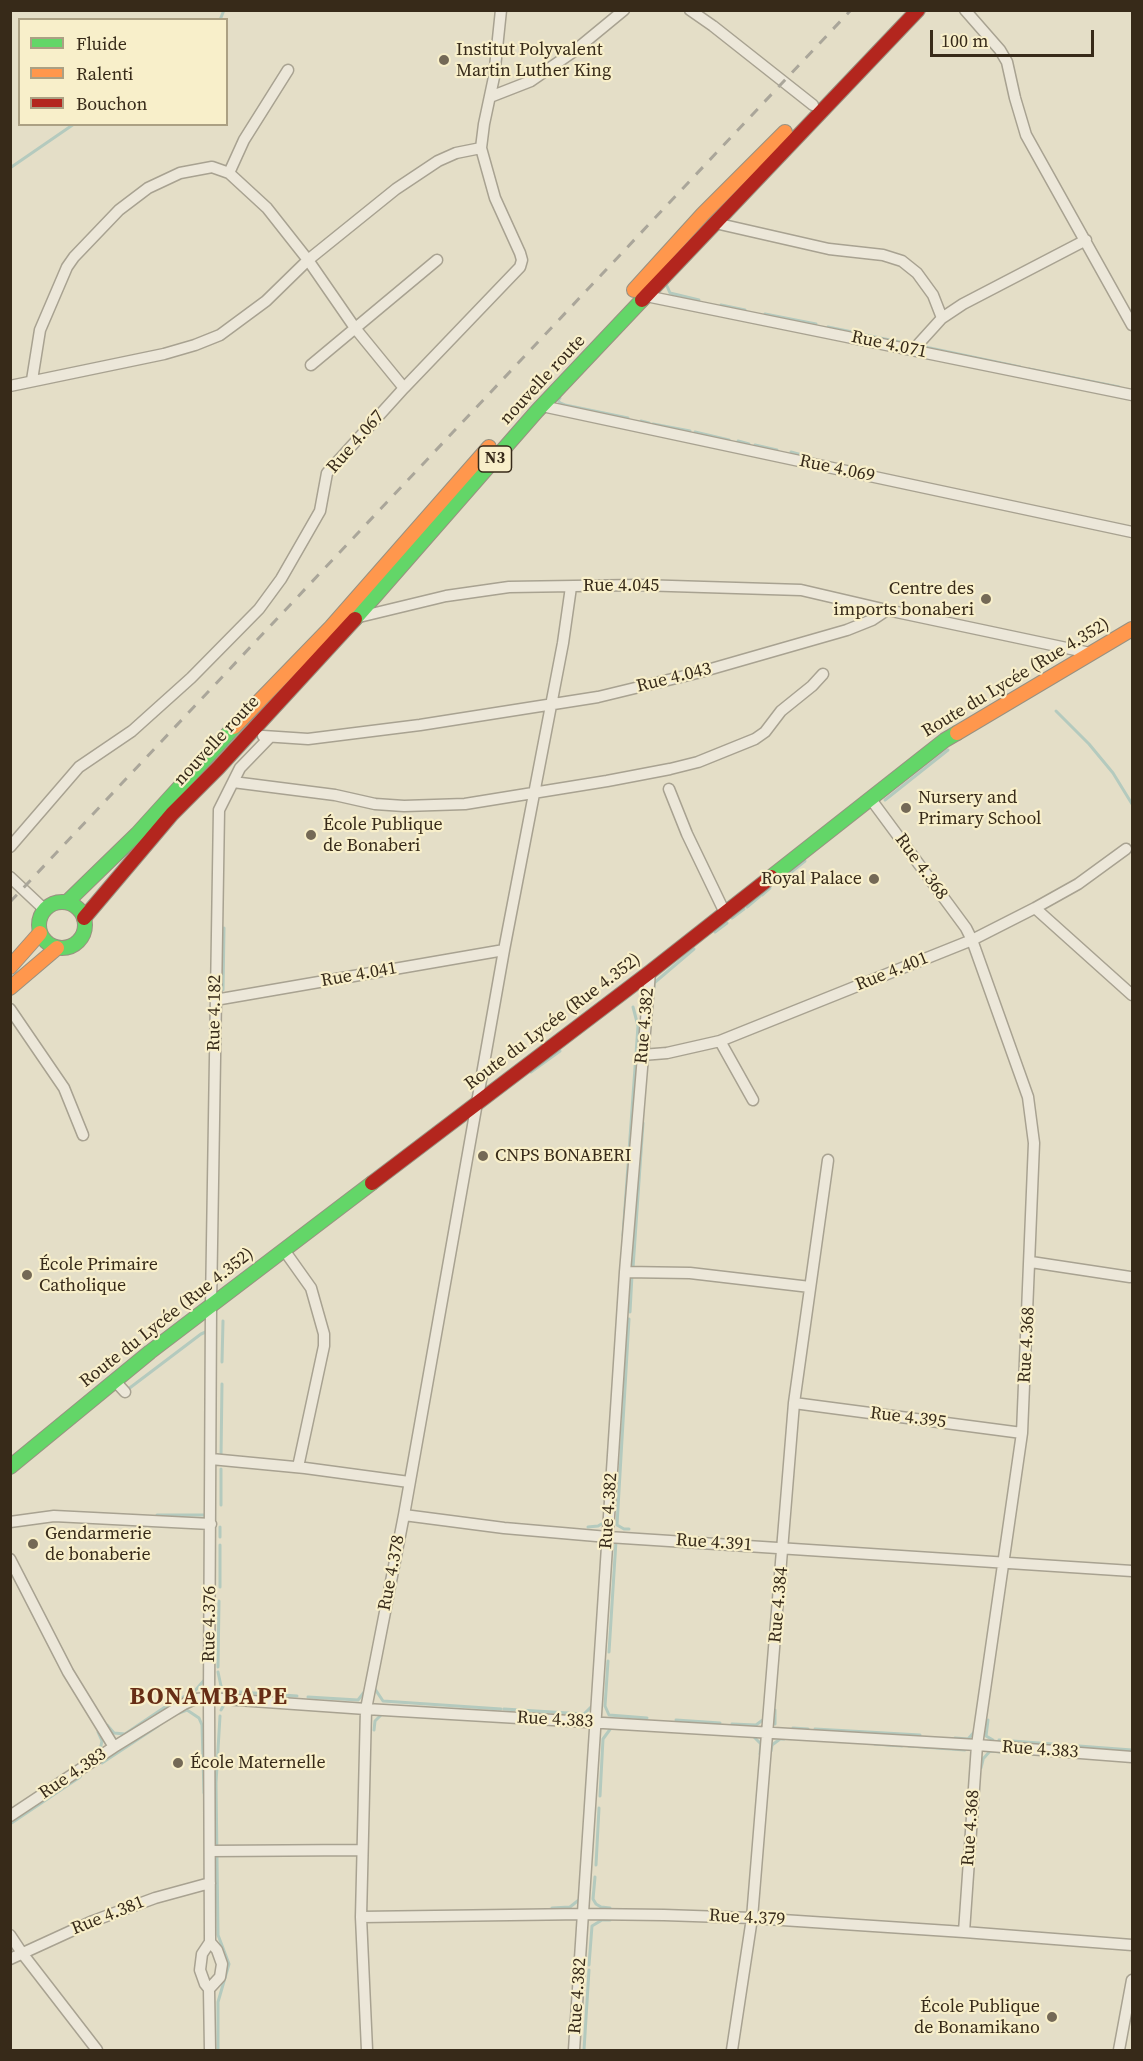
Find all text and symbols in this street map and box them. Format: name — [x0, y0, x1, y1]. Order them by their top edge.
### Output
legend — [18, 18, 228, 126]
scale bar — [933, 18, 1096, 56]
text: 100 m — [941, 28, 988, 53]
text: Fluide — [76, 31, 127, 56]
place label: Institut Polyvalent Martin Luther King — [456, 39, 611, 82]
marker: Institut Polyvalent Martin Luther King — [437, 53, 451, 67]
text: Ralenti — [76, 61, 133, 86]
text: Bouchon — [76, 91, 148, 116]
street label: Rue 4.071 — [849, 326, 929, 364]
street label: nouvelle route — [496, 330, 590, 430]
street label: Rue 4.067 — [323, 406, 389, 478]
road number: N3 — [478, 446, 512, 472]
street label: Rue 4.069 — [797, 450, 877, 488]
street label: Rue 4.045 — [583, 575, 659, 597]
place label: Centre des imports bonaberi — [834, 578, 974, 620]
marker: Centre des imports bonaberi — [979, 592, 993, 606]
street label: Route du Lycée (Rue 4.352) — [918, 613, 1114, 743]
street label: Rue 4.043 — [634, 658, 714, 698]
street label: nouvelle route — [170, 691, 264, 791]
place label: Nursery and Primary School — [918, 787, 1041, 830]
marker: Nursery and Primary School — [899, 801, 913, 815]
place label: École Publique de Bonaberi — [323, 814, 443, 856]
marker: École Publique de Bonaberi — [304, 828, 318, 842]
street label: Rue 4.368 — [890, 830, 952, 904]
place label: Royal Palace — [761, 868, 862, 890]
marker: Royal Palace — [867, 872, 881, 886]
street label: Rue 4.401 — [852, 948, 932, 996]
street label: Route du Lycée (Rue 4.352) — [461, 949, 645, 1095]
street label: Rue 4.041 — [319, 958, 399, 992]
street label: Rue 4.182 — [204, 975, 226, 1051]
street label: Rue 4.382 — [631, 987, 659, 1065]
place label: CNPS BONABERI — [495, 1145, 632, 1167]
marker: CNPS BONABERI — [476, 1149, 490, 1163]
street label: Route du Lycée (Rue 4.352) — [76, 1243, 258, 1393]
place label: École Primaire Catholique — [39, 1254, 158, 1296]
marker: École Primaire Catholique — [20, 1268, 34, 1282]
street label: Rue 4.368 — [1014, 1306, 1040, 1384]
street label: Rue 4.395 — [869, 1403, 947, 1433]
street label: Rue 4.382 — [596, 1472, 622, 1550]
place label: Gendarmerie de bonaberie — [45, 1523, 152, 1565]
street label: Rue 4.391 — [675, 1530, 753, 1556]
street label: Rue 4.378 — [374, 1533, 410, 1613]
marker: Gendarmerie de bonaberie — [26, 1537, 40, 1551]
street label: Rue 4.384 — [765, 1566, 793, 1644]
street label: Rue 4.376 — [199, 1586, 221, 1662]
district label: BONAMBAPE — [130, 1684, 288, 1712]
street label: Rue 4.383 — [516, 1707, 594, 1733]
street label: Rue 4.383 — [1001, 1737, 1079, 1763]
street label: Rue 4.383 — [35, 1744, 111, 1804]
place label: École Maternelle — [190, 1752, 326, 1774]
marker: École Maternelle — [171, 1756, 185, 1770]
street label: Rue 4.368 — [958, 1789, 984, 1867]
street label: Rue 4.381 — [68, 1892, 148, 1940]
street label: Rue 4.379 — [708, 1905, 786, 1931]
street label: Rue 4.382 — [565, 1957, 591, 2035]
place label: École Publique de Bonamikano — [914, 1996, 1040, 2038]
marker: École Publique de Bonamikano — [1045, 2010, 1059, 2024]

